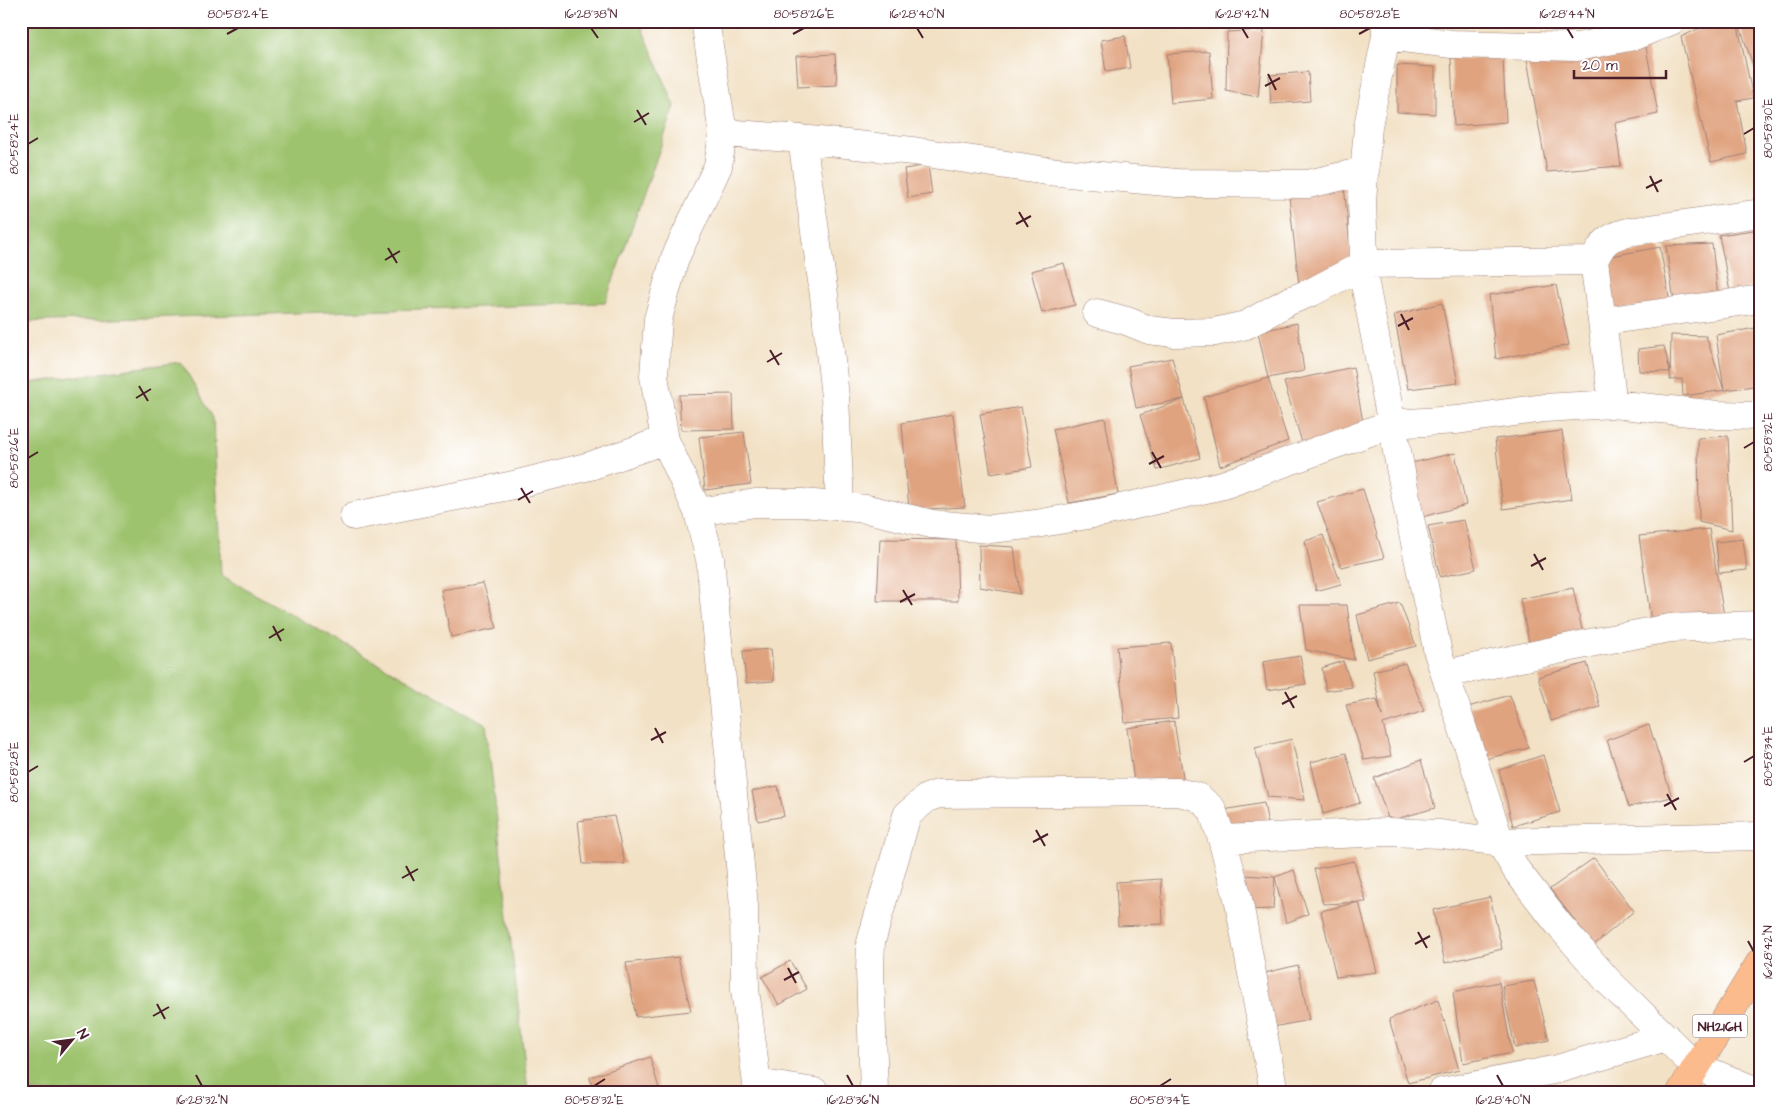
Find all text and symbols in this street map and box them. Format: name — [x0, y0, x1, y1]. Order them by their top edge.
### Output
text: 80°58'24"E — [207, 6, 269, 23]
text: 16°28'38"N — [565, 6, 618, 23]
text: 80°58'26"E — [774, 6, 834, 23]
text: 16°28'40"N — [890, 6, 945, 23]
text: 16°28'42"N — [1215, 6, 1269, 23]
text: 80°58'28"E — [1340, 6, 1400, 23]
text: 16°28'44"N — [1540, 6, 1595, 23]
scale bar — [1574, 48, 1667, 80]
text: 20 m — [1582, 55, 1618, 76]
text: 80°58'30"E — [1760, 98, 1777, 158]
text: 80°58'24"E — [6, 113, 23, 175]
text: 80°58'32"E — [1760, 412, 1777, 472]
text: 80°58'26"E — [6, 428, 23, 488]
text: 80°58'34"E — [1760, 726, 1777, 786]
text: 80°58'28"E — [6, 742, 23, 802]
text: 16°28'42"N — [1760, 925, 1777, 979]
road number: NH216H — [1692, 1014, 1748, 1038]
north arrow — [48, 1016, 98, 1066]
text: N — [72, 1025, 93, 1043]
text: 16°28'32"N — [176, 1092, 228, 1109]
text: 80°58'32"E — [564, 1092, 624, 1109]
text: 16°28'36"N — [827, 1092, 880, 1109]
text: 80°58'34"E — [1130, 1092, 1190, 1109]
text: 16°28'40"N — [1476, 1092, 1531, 1109]

